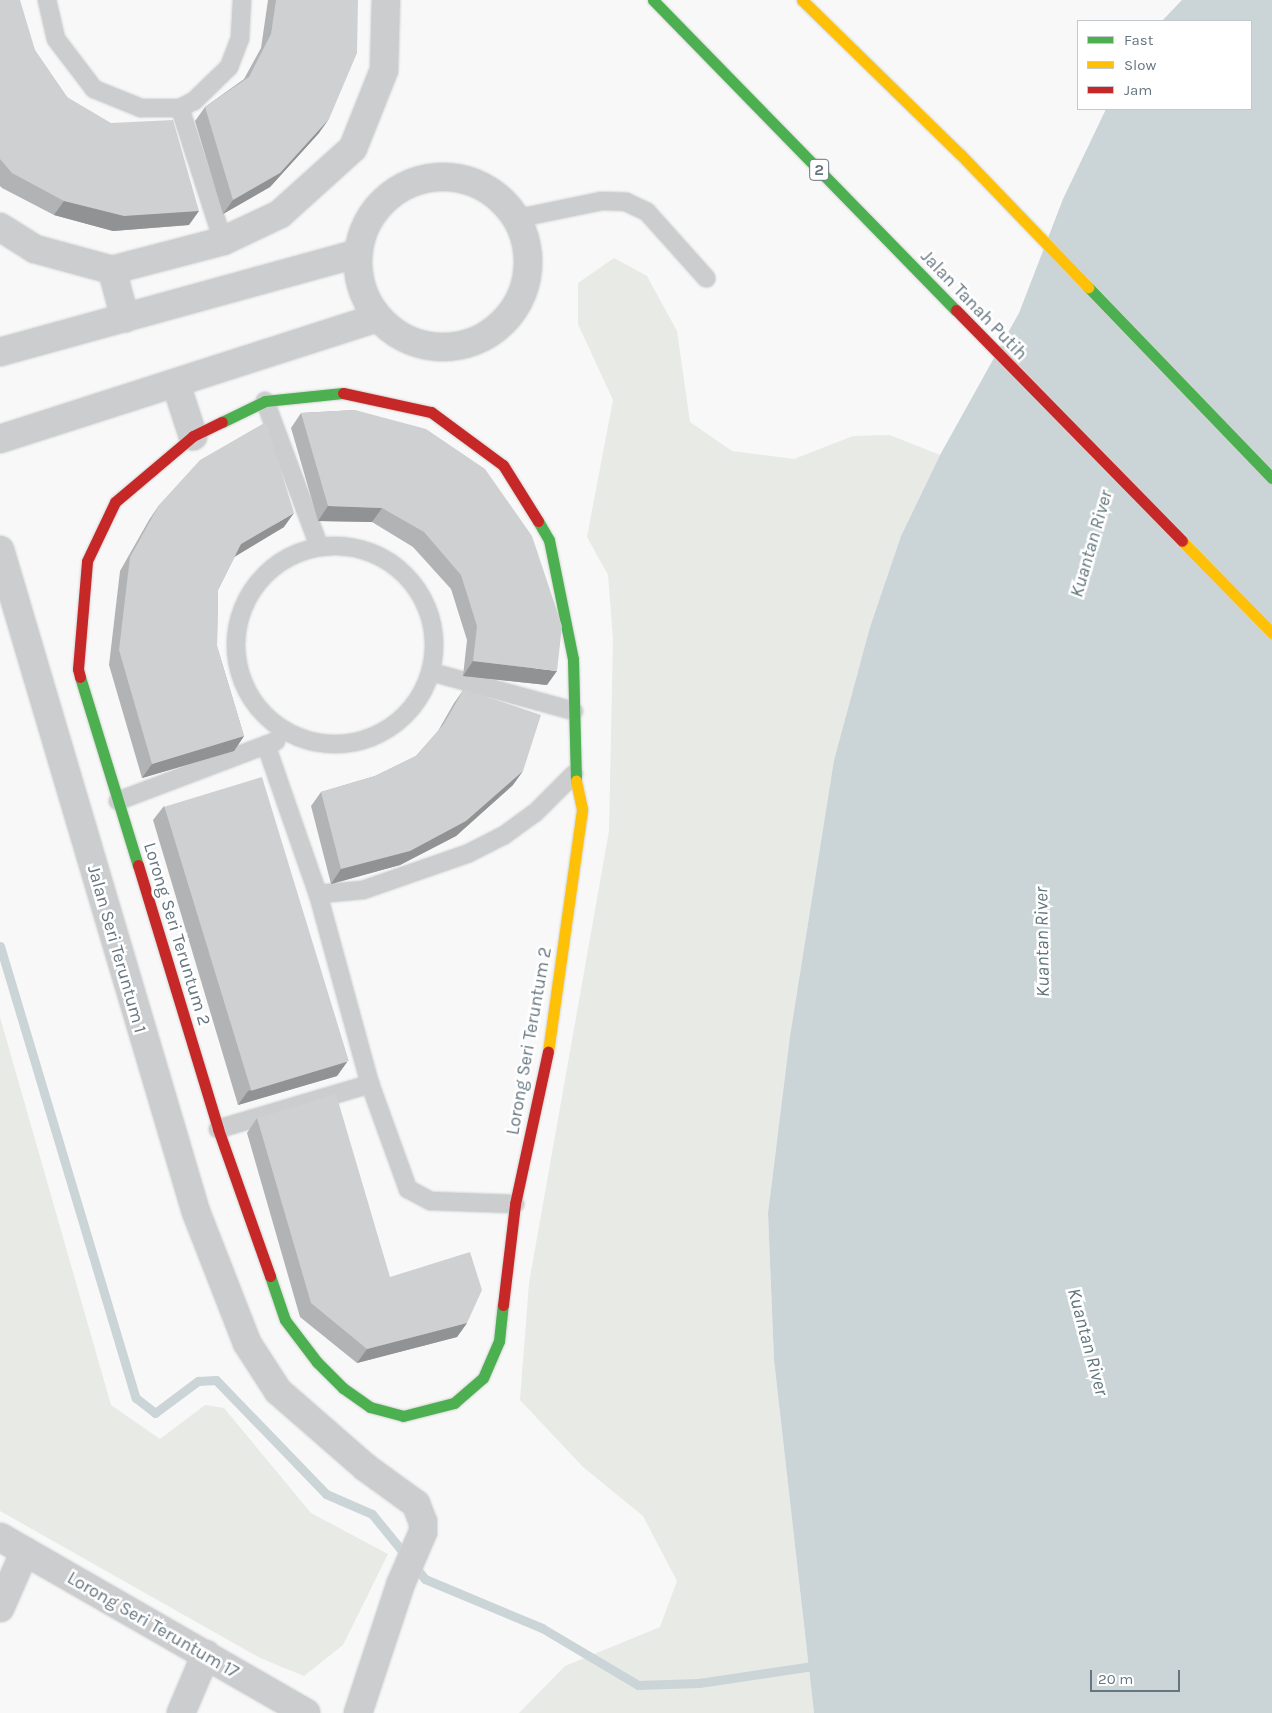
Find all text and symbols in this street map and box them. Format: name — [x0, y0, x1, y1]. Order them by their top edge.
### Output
legend — [1077, 20, 1252, 110]
text: Fast — [1124, 31, 1153, 49]
text: Slow — [1124, 56, 1156, 74]
text: Jam — [1124, 81, 1152, 99]
road number: 2 — [809, 156, 829, 184]
street label: Jalan Tanah Putih — [916, 246, 1032, 364]
water label: Kuantan River — [1066, 488, 1118, 600]
street label: Lorong Seri Teruntum 2 — [139, 840, 215, 1028]
street label: Jalan Seri Teruntum 1 — [83, 863, 151, 1035]
water label: Kuantan River — [1031, 887, 1055, 997]
street label: Lorong Seri Teruntum 2 — [502, 945, 556, 1137]
water label: Kuantan River — [1062, 1286, 1112, 1398]
street label: Lorong Seri Teruntum 17 — [63, 1567, 243, 1683]
scale bar — [1092, 1660, 1182, 1692]
text: 20 m — [1098, 1670, 1133, 1688]

